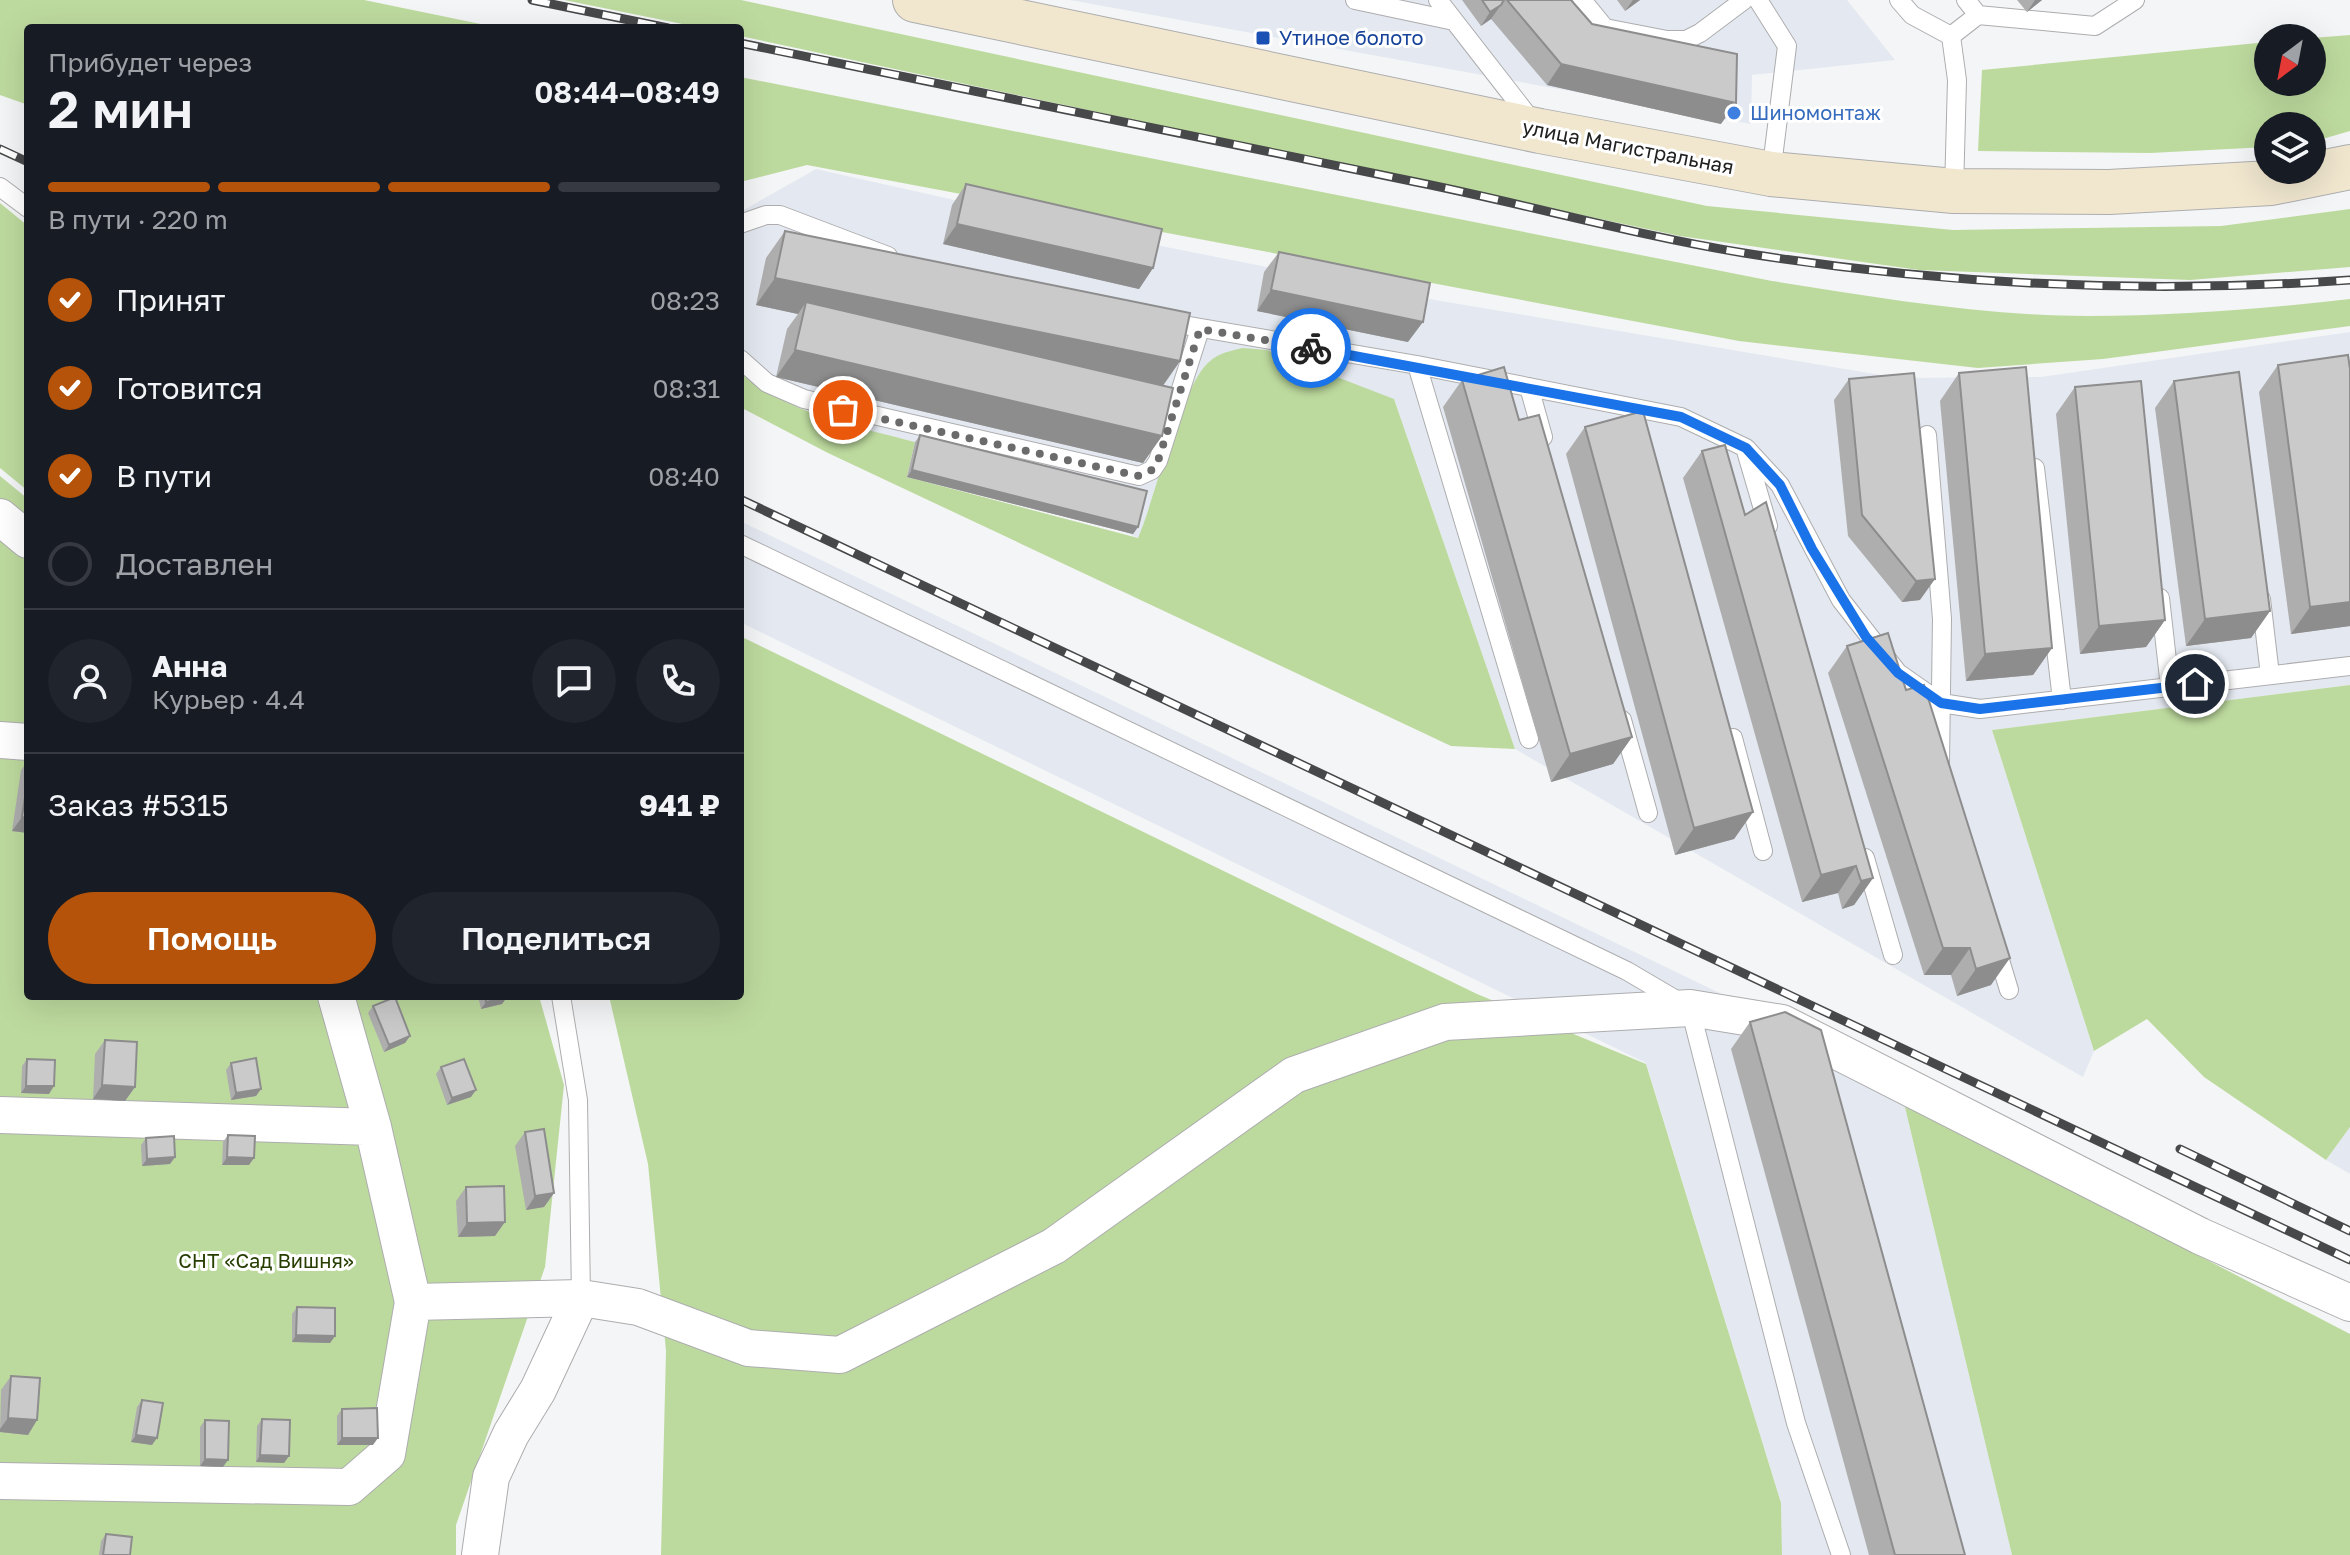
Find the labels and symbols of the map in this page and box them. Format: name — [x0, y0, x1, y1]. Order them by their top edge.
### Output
north arrow — [2254, 24, 2326, 96]
place label: Утиное болото — [1279, 25, 1424, 49]
marker: Утиное болото — [1254, 29, 1272, 47]
place label: Шиномонтаж — [1750, 100, 1881, 124]
marker: Шиномонтаж — [1725, 104, 1743, 122]
street label: улица Магистральная — [1520, 114, 1736, 178]
courier — [1271, 308, 1351, 388]
pin — [809, 376, 877, 444]
pin — [2161, 650, 2229, 718]
park label: СНТ «Сад Вишня» — [178, 1248, 354, 1272]

